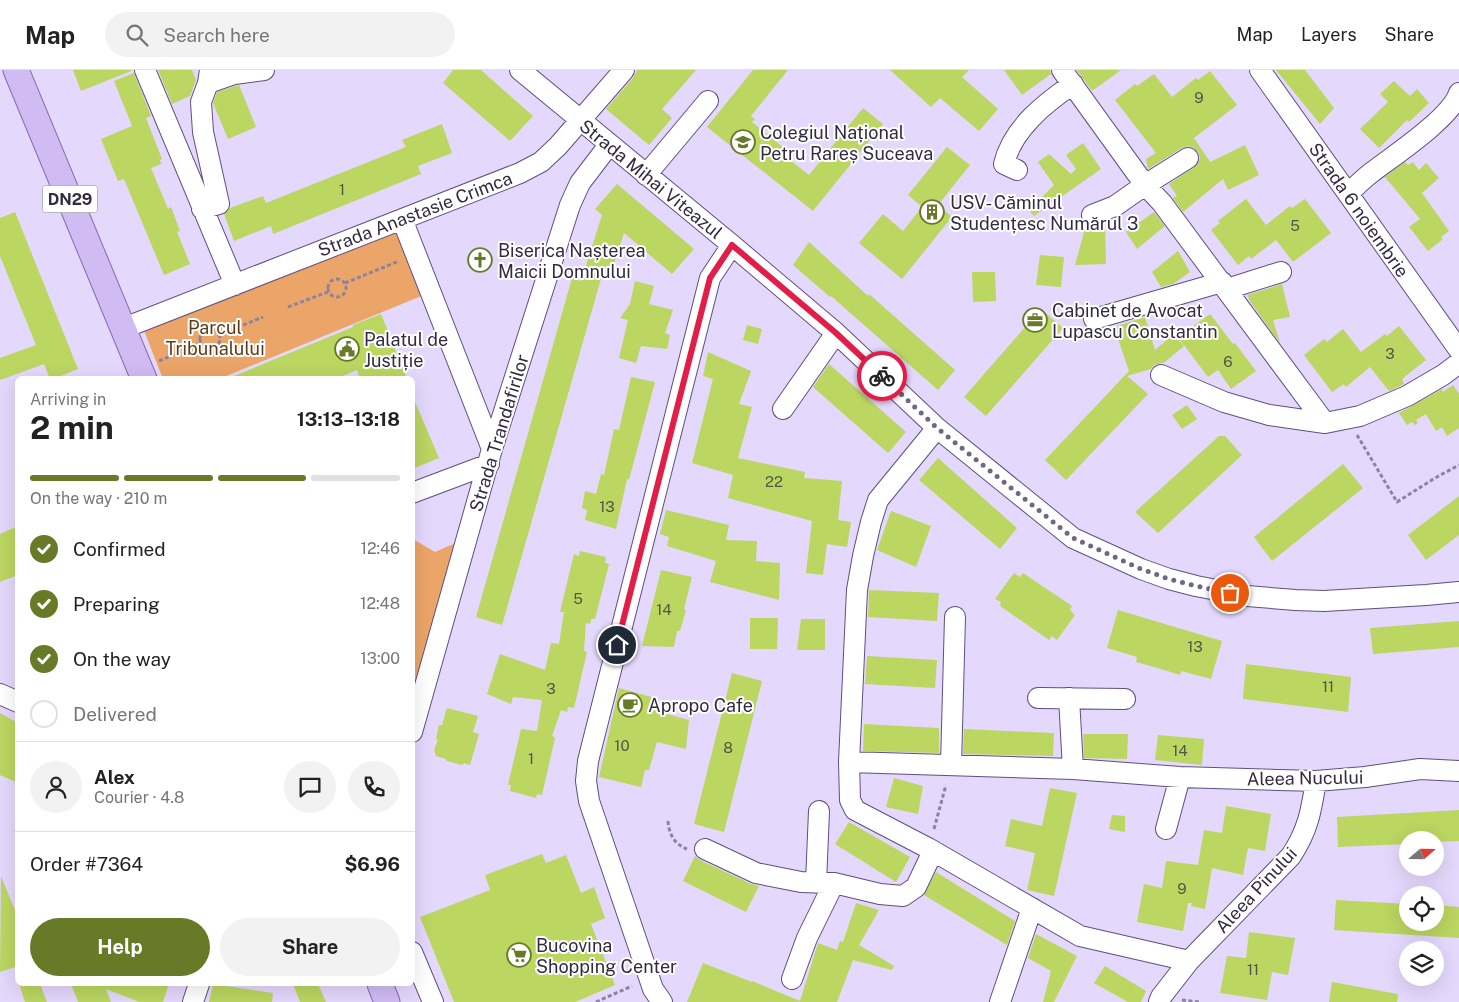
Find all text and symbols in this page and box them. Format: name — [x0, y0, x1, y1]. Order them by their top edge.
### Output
search box — [105, 12, 455, 57]
text: Map — [25, 21, 75, 49]
icon: search — [123, 21, 151, 49]
text: Search here — [163, 24, 270, 46]
text: Map — [1237, 24, 1273, 45]
text: Layers — [1301, 24, 1357, 45]
text: Share — [1385, 24, 1434, 45]
house number: 9 — [1194, 89, 1204, 106]
street label: Strada Mihai Viteazul — [575, 115, 727, 243]
place label: Colegiul Național Petru Rareș Suceava — [760, 122, 933, 164]
school or university icon: Colegiul Național Petru Rareș Suceava — [730, 129, 756, 155]
street label: Strada 6 noiembrie — [1305, 139, 1413, 281]
street label: Strada Anastasie Crimca — [315, 167, 515, 261]
house number: 1 — [339, 181, 345, 198]
road number: DN29 — [42, 186, 98, 212]
place label: USV- Căminul Studențesc Numărul 3 — [950, 192, 1138, 234]
building icon: USV- Căminul Studențesc Numărul 3 — [919, 199, 945, 225]
house number: 5 — [1290, 217, 1300, 234]
place label: Biserica Nașterea Maicii Domnului — [498, 240, 645, 282]
church icon: Biserica Nașterea Maicii Domnului — [467, 247, 493, 273]
place label: Cabinet de Avocat Lupascu Constantin — [1052, 300, 1218, 342]
office icon: Cabinet de Avocat Lupascu Constantin — [1022, 307, 1048, 333]
park label: Parcul Tribunalului — [165, 317, 265, 359]
place label: Palatul de Justiție — [364, 329, 448, 371]
public building icon: Palatul de Justiție — [334, 336, 360, 362]
house number: 3 — [1385, 345, 1395, 362]
courier — [857, 351, 907, 401]
street label: Strada Trandafirilor — [465, 352, 533, 514]
house number: 6 — [1223, 353, 1233, 370]
icon: bike — [868, 362, 896, 390]
text: Arriving in — [30, 390, 106, 409]
text: 13:13–13:18 — [297, 408, 400, 430]
text: 2 min — [30, 409, 114, 446]
house number: 22 — [765, 473, 783, 490]
text: On the way · 210 m — [30, 489, 167, 508]
house number: 13 — [599, 498, 615, 515]
icon: check — [30, 535, 58, 563]
text: Confirmed — [73, 538, 166, 560]
text: 12:46 — [360, 539, 400, 558]
pin — [1209, 572, 1251, 614]
icon: bag — [1216, 579, 1244, 607]
icon: check — [30, 590, 58, 618]
house number: 5 — [573, 590, 583, 607]
text: Preparing — [73, 593, 160, 615]
text: 12:48 — [360, 594, 400, 613]
house number: 14 — [656, 601, 672, 618]
pin — [596, 624, 638, 666]
icon: home — [603, 631, 631, 659]
house number: 13 — [1187, 638, 1203, 655]
icon: check — [30, 645, 58, 673]
text: On the way — [73, 648, 171, 670]
text: 13:00 — [360, 649, 400, 668]
house number: 11 — [1322, 678, 1334, 695]
house number: 3 — [546, 680, 556, 697]
cafe icon: Apropo Cafe — [617, 692, 643, 718]
place label: Apropo Cafe — [648, 695, 753, 716]
text: Delivered — [73, 703, 157, 725]
house number: 10 — [614, 737, 630, 754]
house number: 8 — [723, 739, 733, 756]
house number: 14 — [1172, 742, 1188, 759]
house number: 1 — [528, 750, 534, 767]
button: person — [30, 761, 82, 813]
button: chat — [284, 761, 336, 813]
button: phone — [348, 761, 400, 813]
text: Alex — [94, 766, 135, 788]
street label: Aleea Nucului — [1246, 766, 1364, 790]
text: Courier · 4.8 — [94, 788, 184, 807]
north arrow — [1399, 831, 1444, 876]
map controls — [1399, 831, 1444, 986]
street label: Aleea Pinului — [1211, 843, 1301, 937]
text: Order #7364 — [30, 853, 143, 875]
text: $6.96 — [344, 853, 400, 875]
house number: 9 — [1177, 880, 1187, 897]
button: locate — [1399, 886, 1444, 931]
button: Help — [30, 918, 210, 976]
button: Share — [220, 918, 400, 976]
place label: Bucovina Shopping Center — [536, 935, 677, 977]
button: layers — [1399, 941, 1444, 986]
supermarket icon: Bucovina Shopping Center — [506, 942, 532, 968]
house number: 11 — [1247, 961, 1259, 978]

